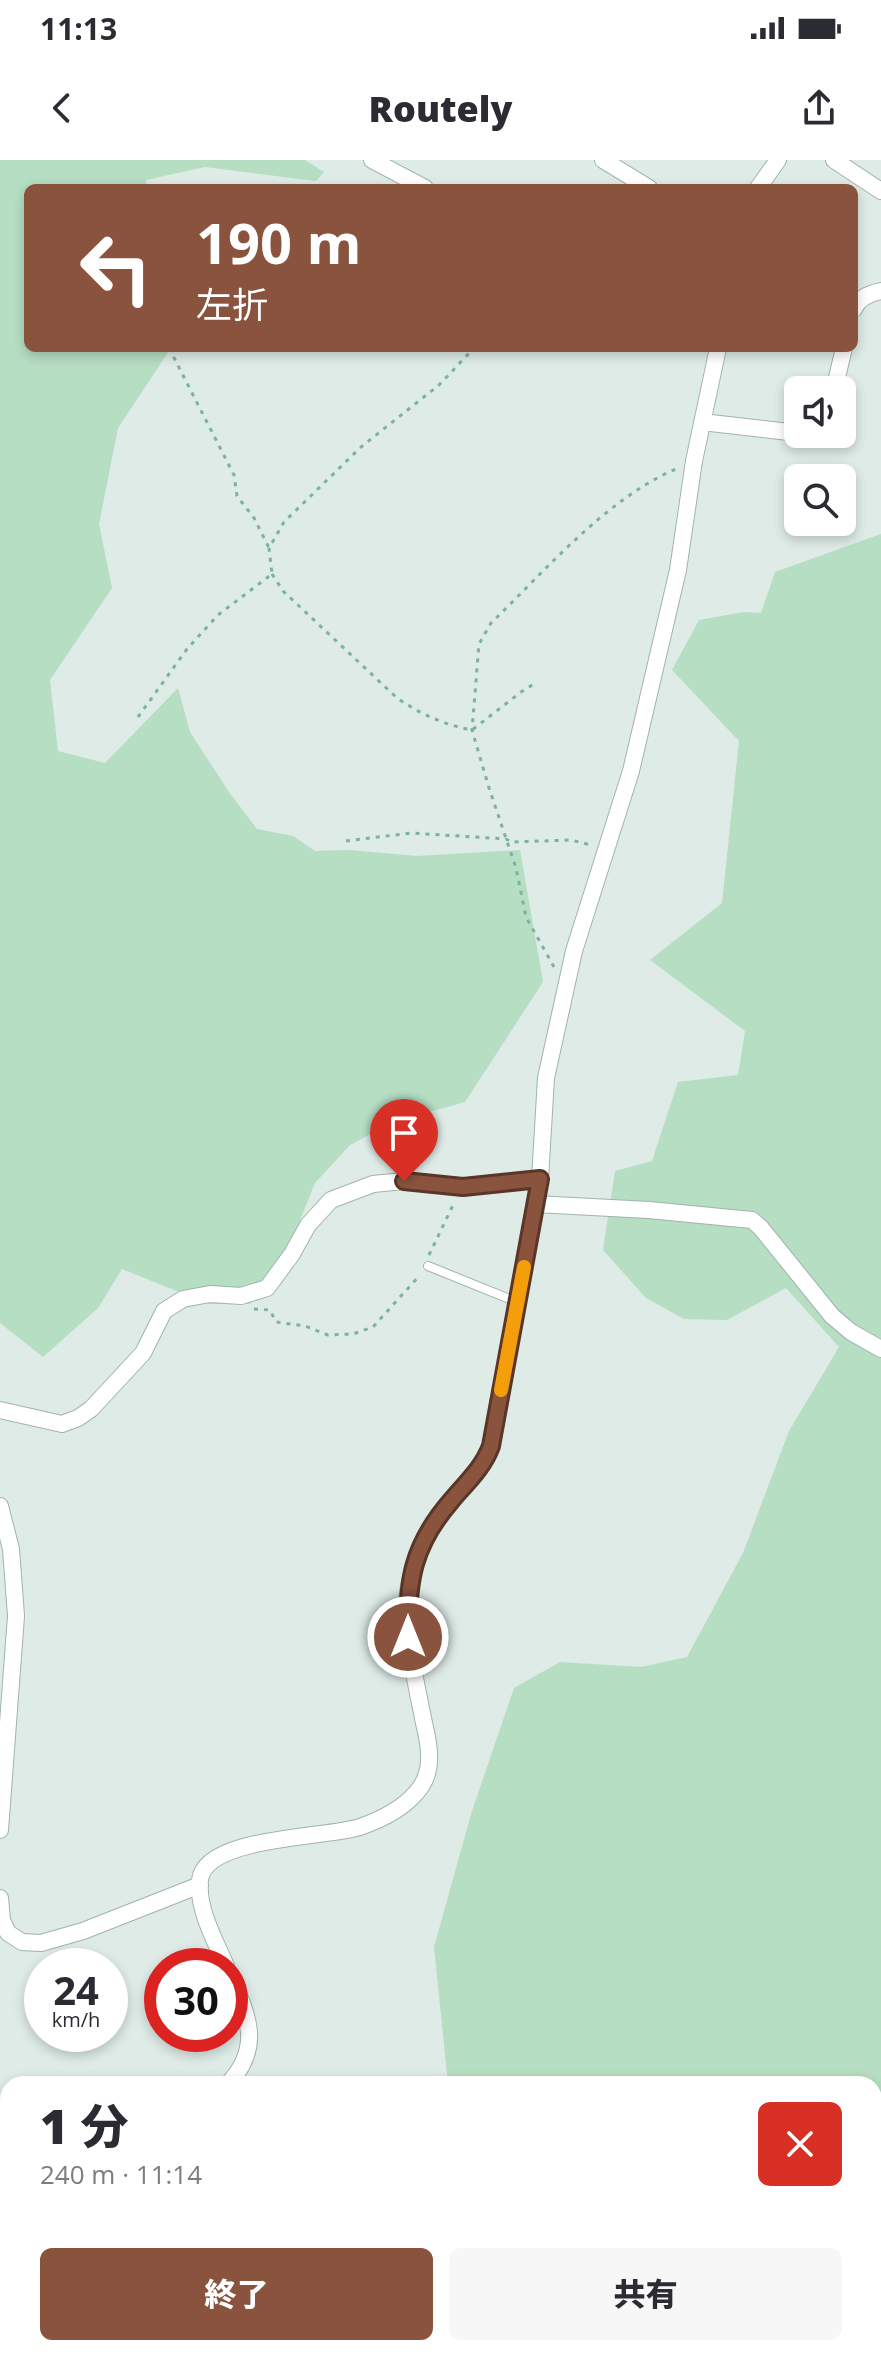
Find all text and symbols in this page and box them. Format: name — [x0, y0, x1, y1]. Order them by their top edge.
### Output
text: 11:13 — [40, 8, 117, 49]
text: Routely — [369, 84, 512, 133]
icon: back — [40, 86, 84, 130]
icon: share — [797, 86, 841, 130]
text: 190 m — [196, 204, 362, 280]
icon: left — [64, 216, 168, 320]
text: 左折 — [196, 280, 268, 329]
map controls — [784, 376, 856, 536]
button: sound — [784, 376, 856, 448]
button: search — [784, 464, 856, 536]
pin — [370, 1099, 438, 1181]
icon: arrive — [382, 1111, 426, 1155]
position arrow — [366, 1595, 450, 1679]
speed limit sign: 30 — [144, 1948, 248, 2052]
text: 24 — [53, 1962, 99, 2017]
text: km/h — [52, 2006, 100, 2033]
text: 1 分 — [40, 2093, 129, 2158]
button: close — [758, 2102, 842, 2186]
text: 240 m · 11:14 — [40, 2156, 202, 2192]
button: 終了 — [40, 2248, 433, 2340]
button: 共有 — [449, 2248, 842, 2340]

